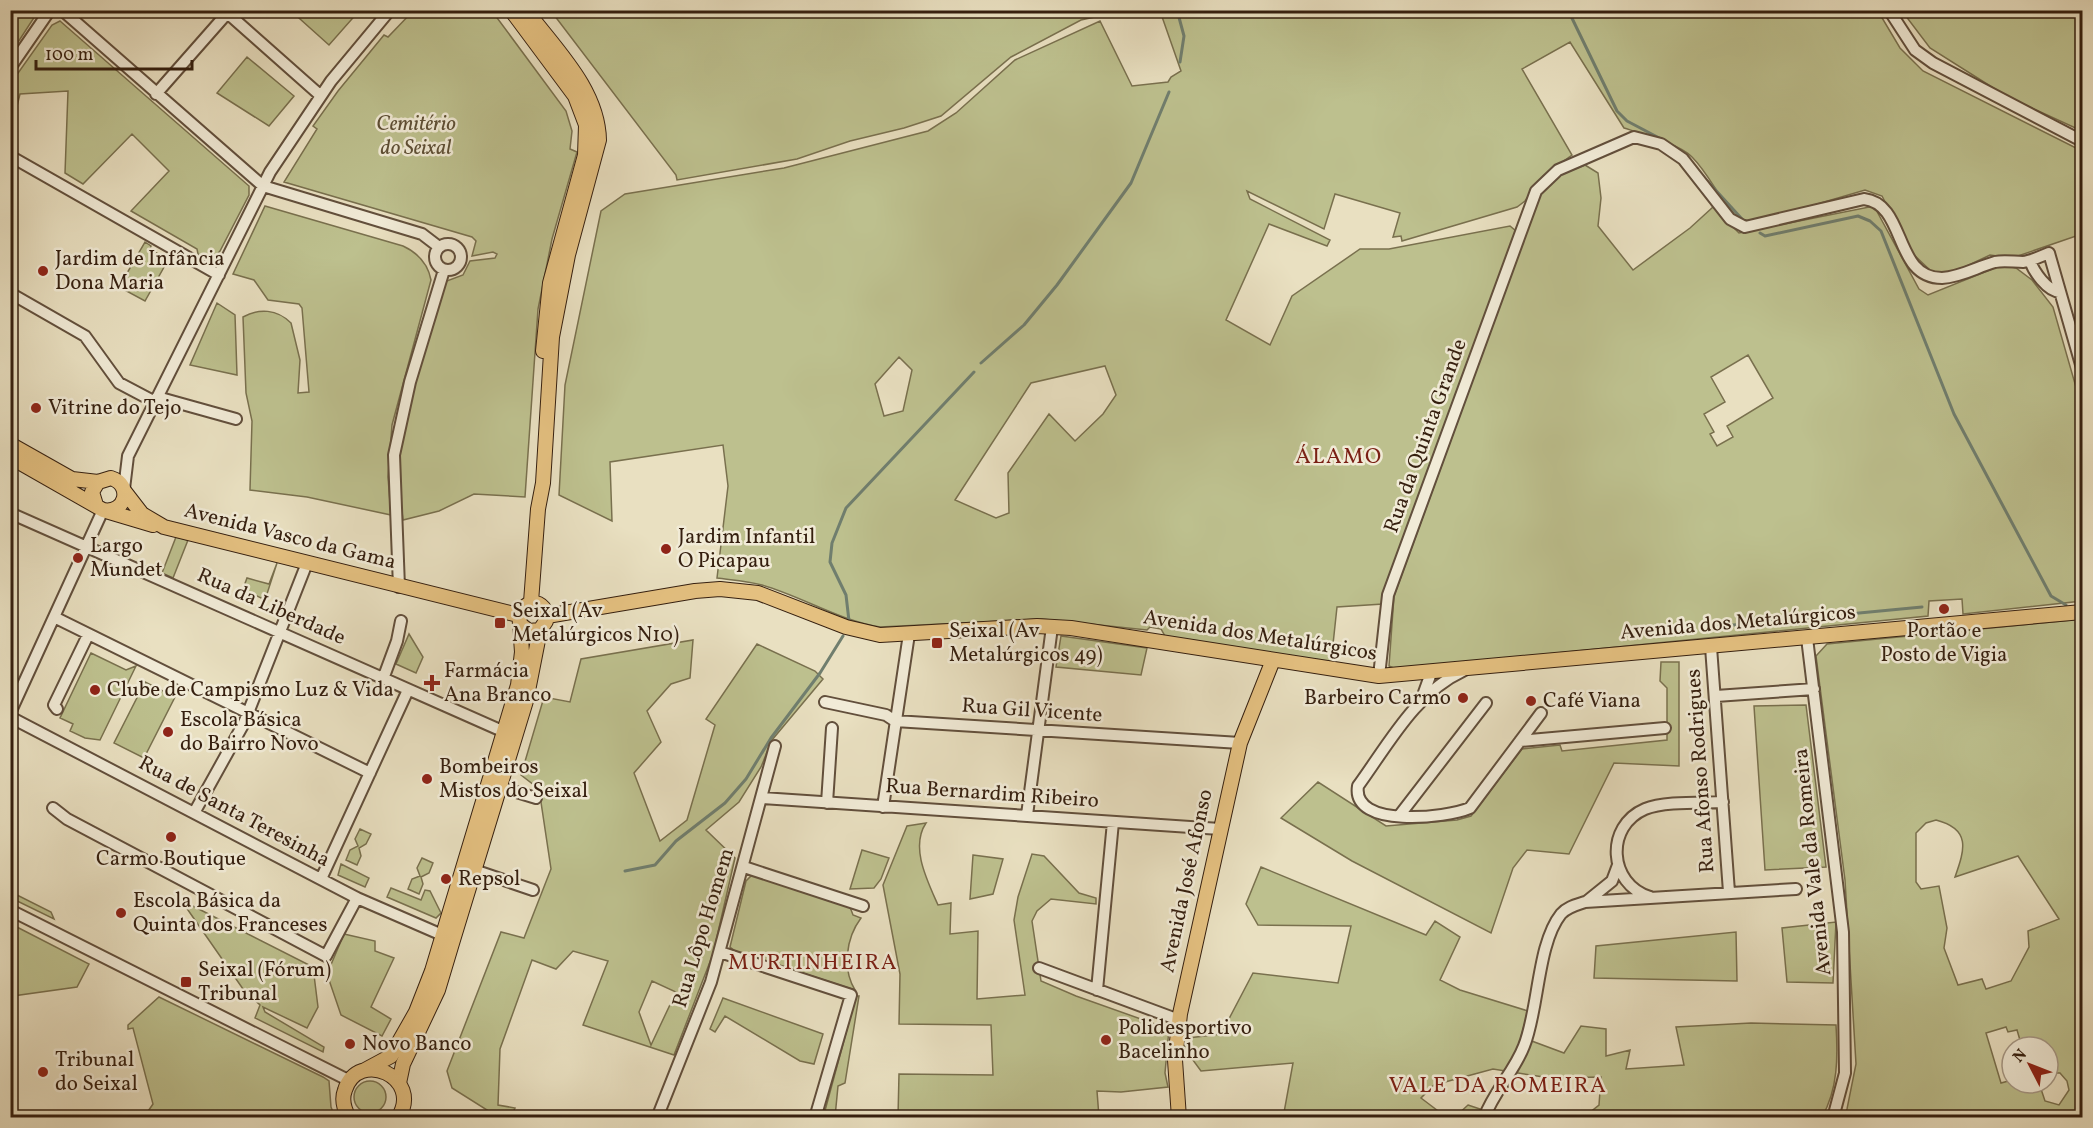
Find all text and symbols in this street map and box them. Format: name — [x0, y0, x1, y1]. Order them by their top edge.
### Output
scale bar — [36, 33, 192, 71]
text: 100 m — [45, 43, 94, 68]
park label: Cemitério do Seixal — [376, 110, 456, 163]
place label: Jardim de Infância Dona Maria — [55, 245, 225, 298]
marker: Jardim de Infância Dona Maria — [36, 264, 50, 278]
street label: Rua da Quinta Grande — [1377, 335, 1475, 537]
place label: Vitrine do Tejo — [48, 394, 181, 423]
marker: Vitrine do Tejo — [29, 401, 43, 415]
district label: ÁLAMO — [1295, 442, 1383, 473]
street label: Avenida Vasco da Gama — [181, 497, 399, 577]
place label: Jardim Infantil O Picapau — [678, 523, 815, 576]
place label: Largo Mundet — [90, 532, 163, 585]
marker: Jardim Infantil O Picapau — [659, 542, 673, 556]
marker: Largo Mundet — [71, 551, 85, 565]
street label: Rua da Liberdade — [192, 561, 350, 653]
place label: Seixal (Av Metalúrgicos N10) — [512, 597, 679, 650]
street label: Avenida dos Metalúrgicos — [1619, 598, 1857, 648]
marker: Portão e Posto de Vigia — [1937, 602, 1951, 616]
street label: Avenida dos Metalúrgicos — [1141, 603, 1379, 669]
marker: Seixal (Av Metalúrgicos N10) — [493, 616, 507, 630]
place label: Seixal (Av Metalúrgicos 49) — [949, 617, 1103, 670]
place label: Portão e Posto de Vigia — [1880, 617, 2008, 670]
marker: Seixal (Av Metalúrgicos 49) — [930, 636, 944, 650]
place label: Farmácia Ana Branco — [444, 657, 551, 710]
street label: Rua Afonso Rodrigues — [1679, 668, 1723, 874]
place label: Clube de Campismo Luz & Vida — [107, 676, 394, 705]
marker: Farmácia Ana Branco — [425, 676, 439, 690]
marker: Clube de Campismo Luz & Vida — [88, 683, 102, 697]
place label: Barbeiro Carmo — [1304, 684, 1451, 713]
place label: Café Viana — [1543, 687, 1641, 716]
marker: Barbeiro Carmo — [1456, 691, 1470, 705]
street label: Rua Gil Vicente — [961, 692, 1103, 730]
marker: Café Viana — [1524, 694, 1538, 708]
place label: Escola Básica do Bairro Novo — [180, 706, 319, 759]
marker: Escola Básica do Bairro Novo — [161, 725, 175, 739]
street label: Avenida Vale da Romeira — [1787, 747, 1839, 977]
street label: Rua de Santa Teresinha — [133, 749, 335, 875]
place label: Bombeiros Mistos do Seixal — [439, 753, 588, 806]
marker: Bombeiros Mistos do Seixal — [420, 772, 434, 786]
street label: Rua Bernardim Ribeiro — [884, 772, 1100, 816]
street label: Avenida José Afonso — [1153, 787, 1221, 975]
marker: Carmo Boutique — [164, 830, 178, 844]
place label: Carmo Boutique — [96, 845, 246, 874]
street label: Rua Lôpo Homem — [666, 845, 742, 1011]
place label: Repsol — [458, 865, 520, 894]
marker: Repsol — [439, 872, 453, 886]
place label: Escola Básica da Quinta dos Franceses — [133, 887, 328, 940]
marker: Escola Básica da Quinta dos Franceses — [114, 906, 128, 920]
district label: MURTINHEIRA — [728, 948, 898, 979]
place label: Seixal (Fórum) Tribunal — [198, 956, 331, 1009]
marker: Seixal (Fórum) Tribunal — [179, 975, 193, 989]
place label: Polidesportivo Bacelinho — [1118, 1014, 1252, 1067]
place label: Novo Banco — [362, 1030, 471, 1059]
marker: Polidesportivo Bacelinho — [1099, 1033, 1113, 1047]
north arrow — [2000, 1035, 2060, 1095]
marker: Novo Banco — [343, 1037, 357, 1051]
text: N — [2008, 1044, 2033, 1068]
place label: Tribunal do Seixal — [55, 1046, 138, 1099]
marker: Tribunal do Seixal — [36, 1065, 50, 1079]
district label: VALE DA ROMEIRA — [1389, 1071, 1607, 1102]

